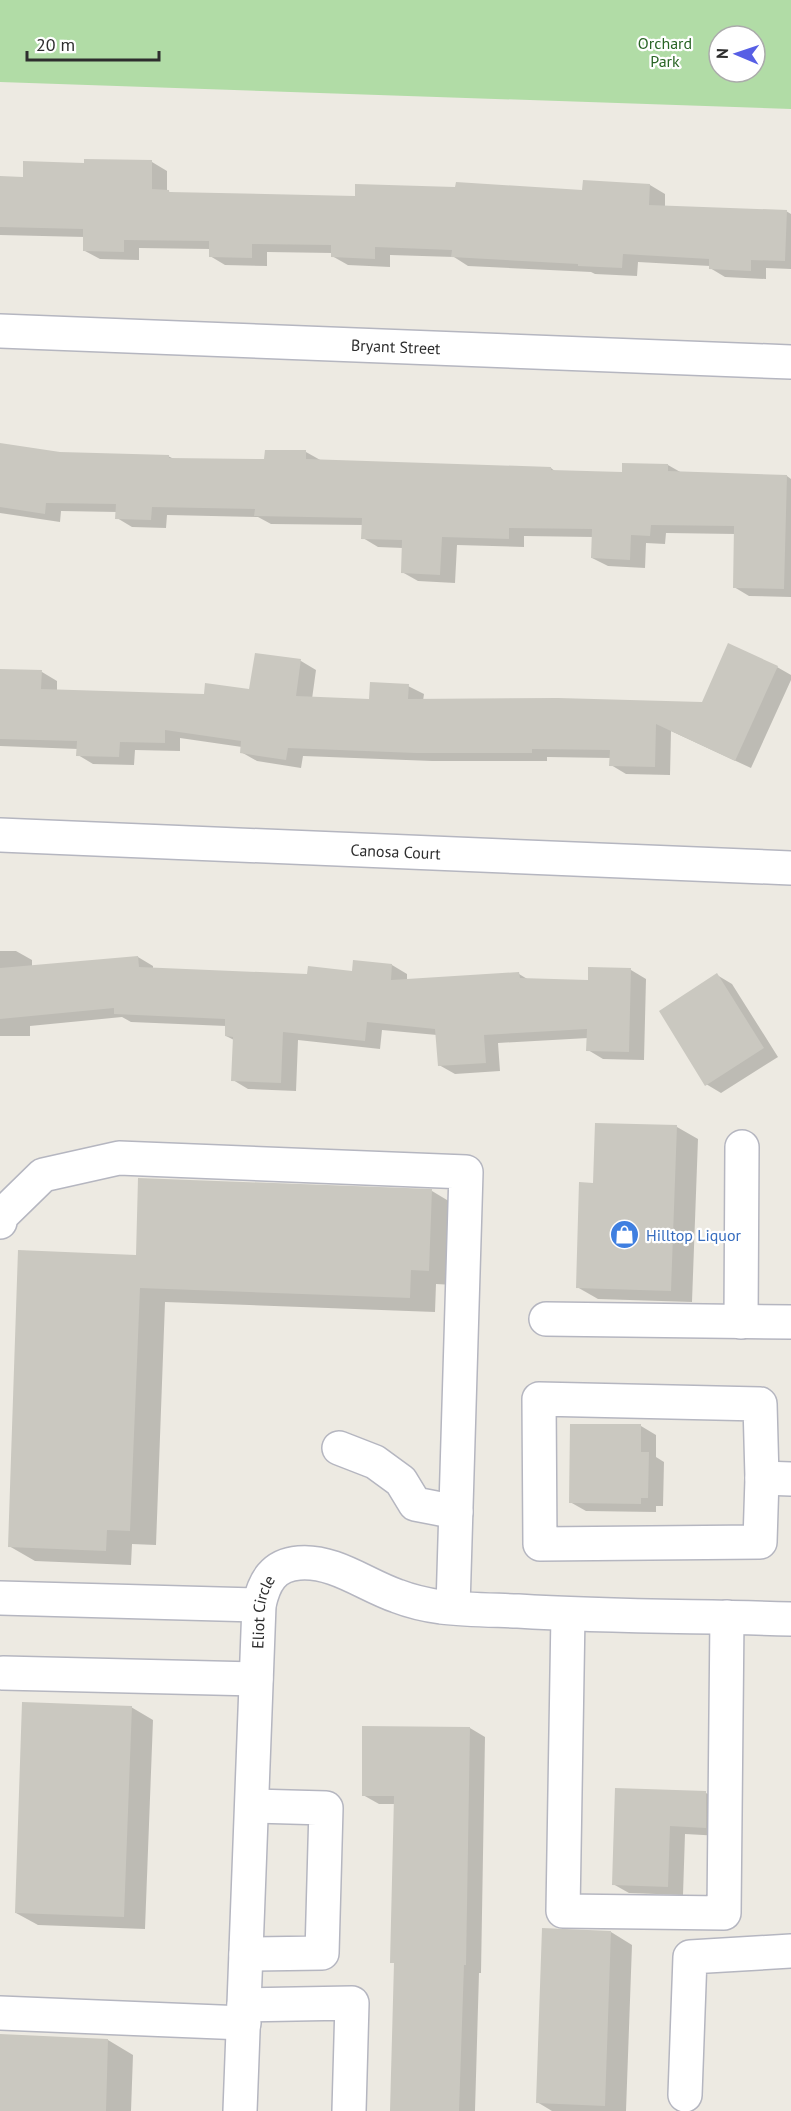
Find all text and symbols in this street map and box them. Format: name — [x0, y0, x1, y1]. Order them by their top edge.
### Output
scale bar — [27, 24, 159, 62]
north arrow — [707, 24, 767, 84]
text: 20 m — [36, 33, 75, 56]
park label: Orchard Park — [638, 33, 692, 71]
text: N — [712, 48, 732, 59]
street label: Bryant Street — [351, 335, 441, 358]
street label: Canosa Court — [350, 840, 442, 863]
shop icon: Hilltop Liquor — [609, 1219, 641, 1251]
place label: Hilltop Liquor — [646, 1225, 741, 1245]
street label: Eliot Circle — [247, 1571, 279, 1649]

